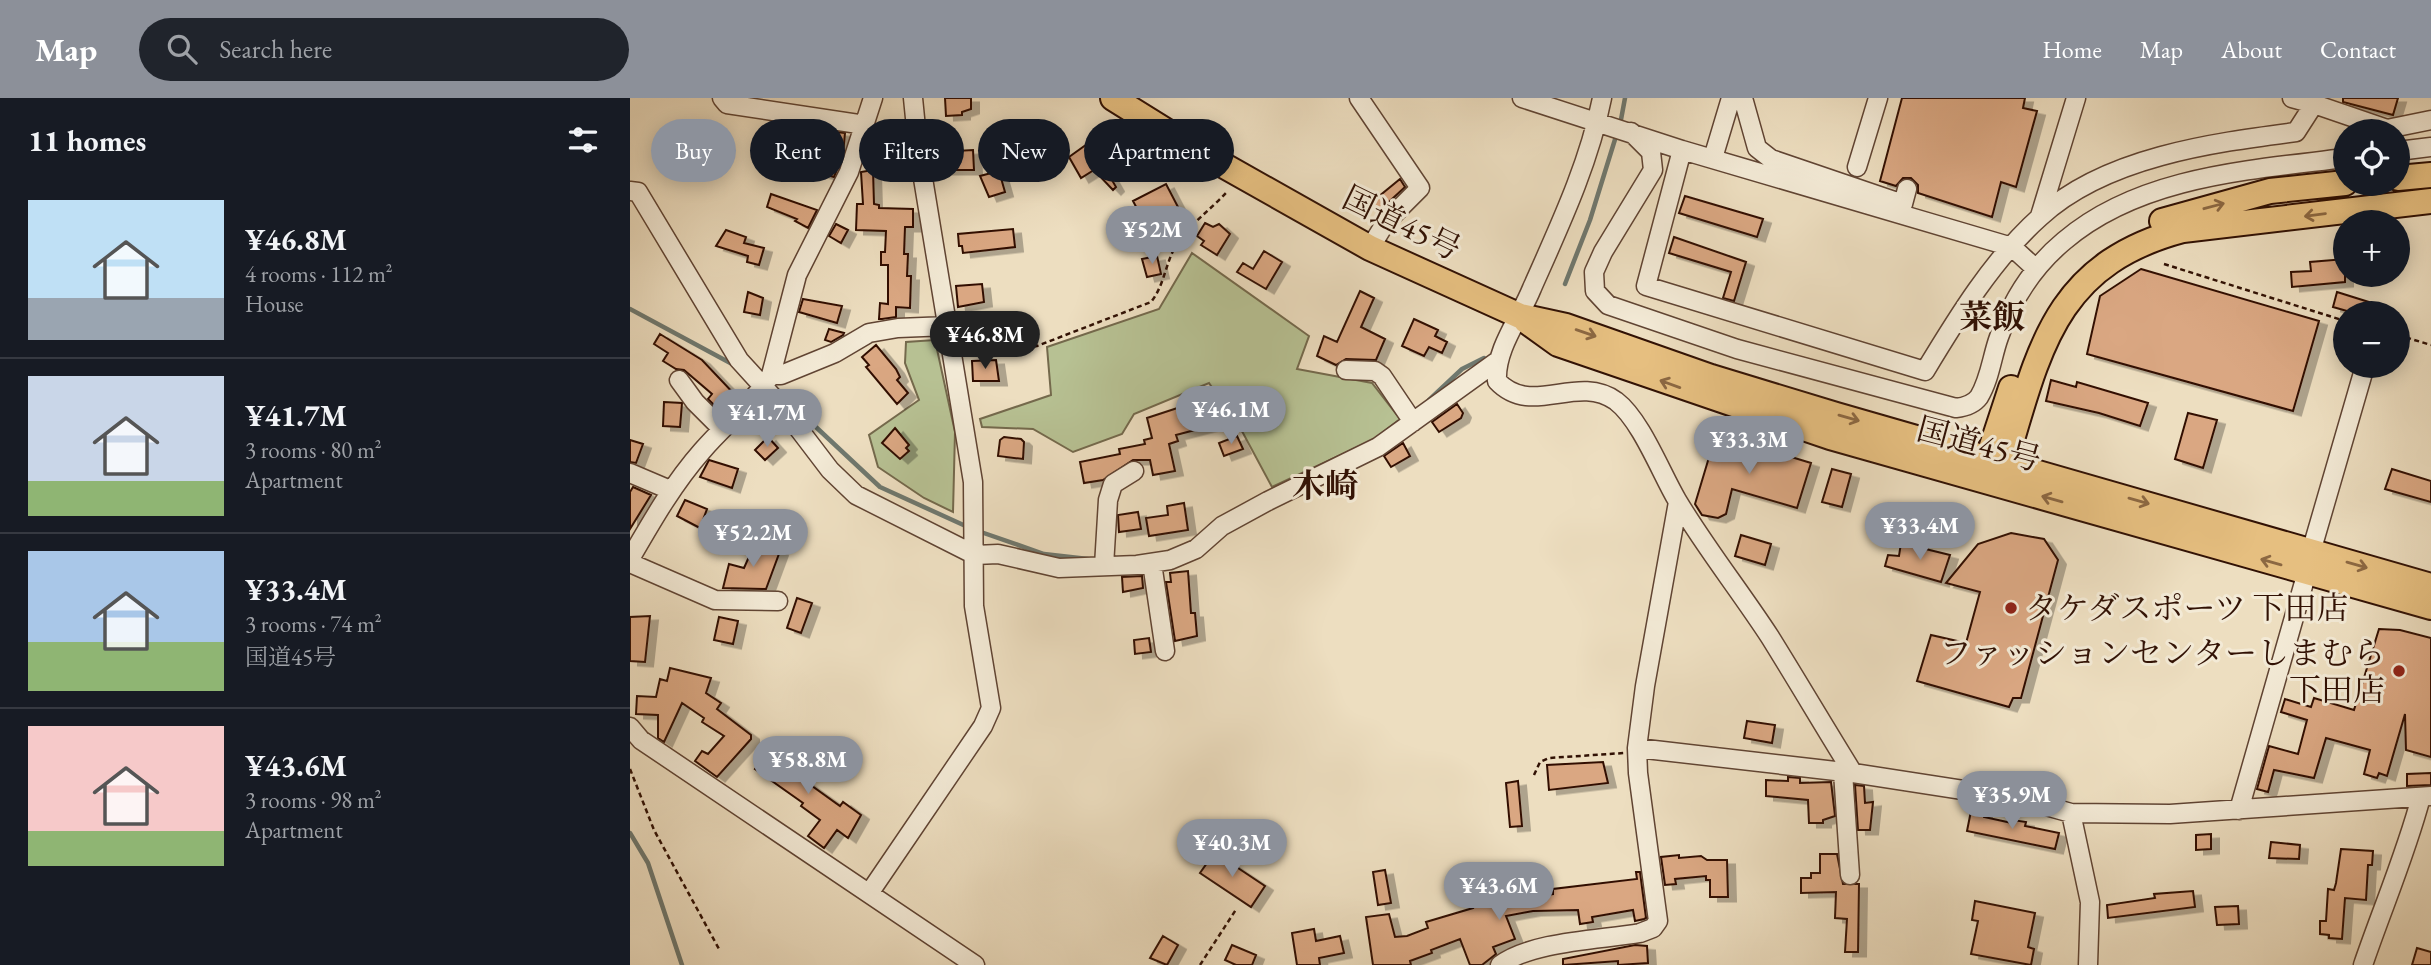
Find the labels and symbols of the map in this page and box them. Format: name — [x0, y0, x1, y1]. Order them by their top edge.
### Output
street label: 国道45号 — [1336, 176, 1468, 270]
one-way arrow — [2202, 199, 2225, 212]
pin: ¥52M — [1111, 206, 1193, 266]
one-way arrow — [2304, 208, 2326, 221]
district label: 菜飯 — [1959, 295, 2025, 338]
pin: ¥46.8M — [928, 312, 1042, 371]
one-way arrow — [1575, 328, 1597, 340]
one-way arrow — [1660, 377, 1682, 390]
pin: ¥46.1M — [1174, 386, 1288, 446]
pin: ¥41.7M — [710, 390, 824, 449]
street label: 国道45号 — [1912, 407, 2046, 481]
one-way arrow — [1838, 413, 1860, 426]
pin: ¥33.3M — [1692, 416, 1806, 476]
district label: 木崎 — [1292, 464, 1358, 507]
one-way arrow — [2042, 491, 2064, 504]
one-way arrow — [2127, 495, 2149, 508]
pin: ¥33.4M — [1863, 503, 1977, 562]
pin: ¥52.2M — [696, 510, 810, 569]
one-way arrow — [2260, 554, 2282, 567]
one-way arrow — [2346, 560, 2368, 573]
place label: タケダスポーツ 下田店 — [2025, 587, 2349, 629]
marker: タケダスポーツ 下田店 — [2003, 600, 2019, 616]
place label: ファッションセンターしまむら 下田店 — [1940, 632, 2385, 711]
marker: ファッションセンターしまむら 下田店 — [2391, 663, 2407, 679]
pin: ¥58.8M — [751, 736, 865, 796]
pin: ¥35.9M — [1955, 772, 2069, 831]
pin: ¥40.3M — [1175, 820, 1289, 879]
pin: ¥43.6M — [1442, 862, 1556, 922]

